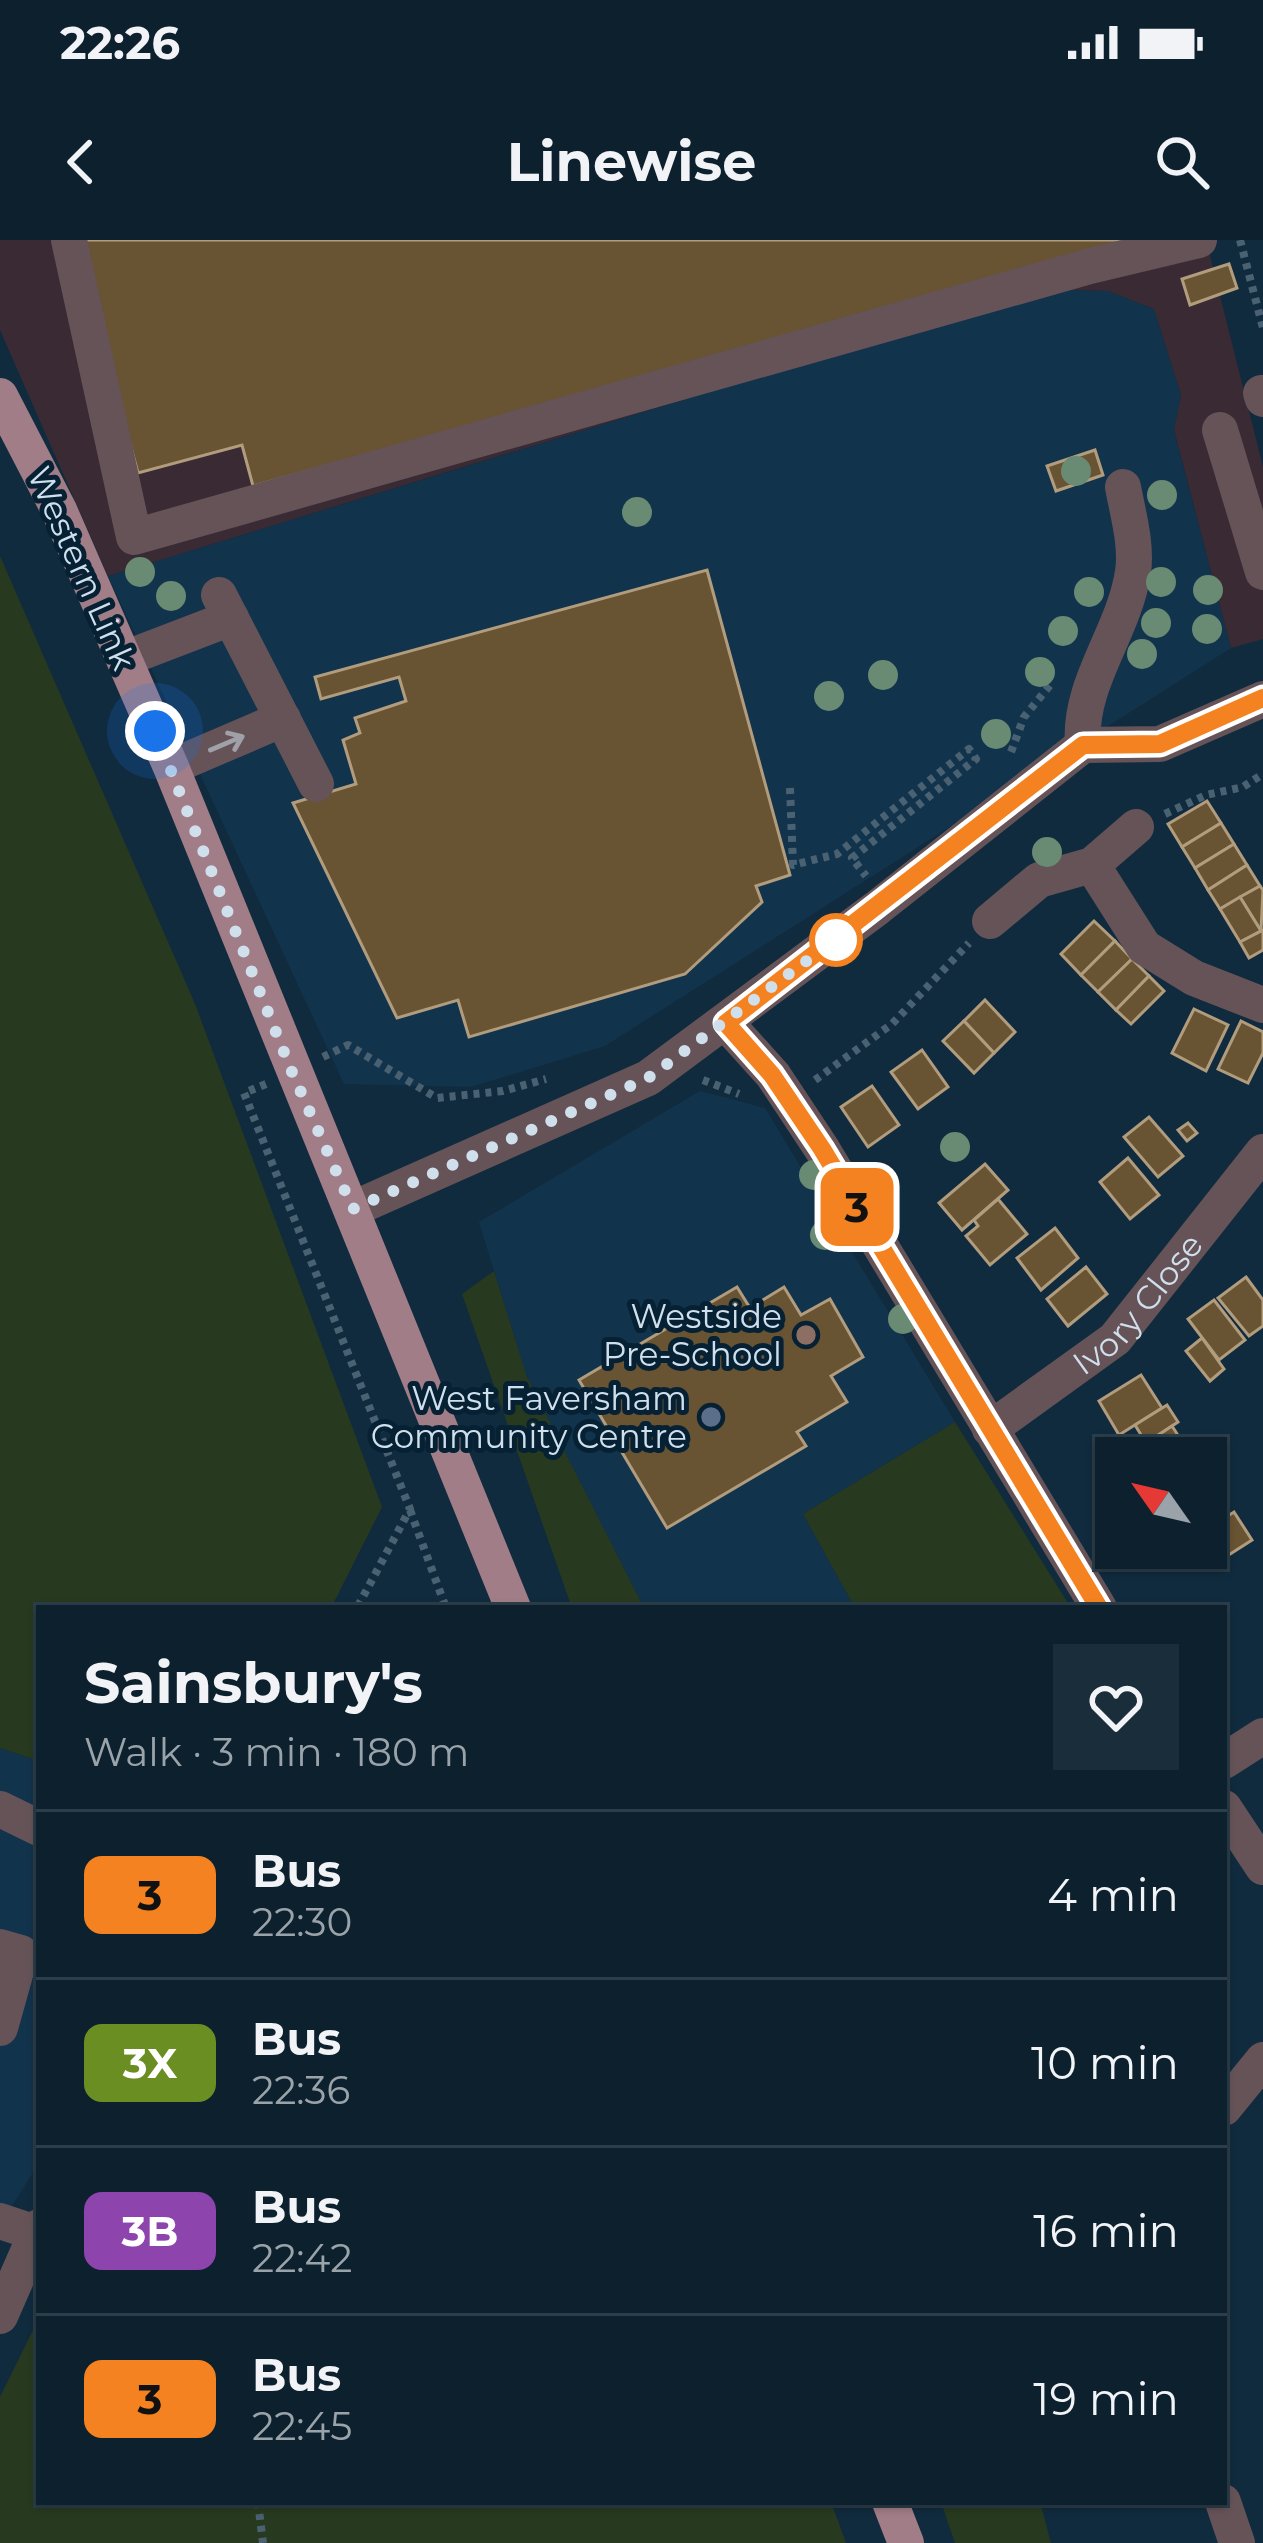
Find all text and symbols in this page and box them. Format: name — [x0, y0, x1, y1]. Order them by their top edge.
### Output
text: 22:26 — [60, 15, 180, 70]
icon: back — [48, 129, 114, 195]
text: Linewise — [507, 129, 756, 195]
icon: search — [1149, 129, 1215, 195]
street label: Western Link — [19, 460, 145, 676]
your location — [125, 701, 185, 761]
one-way arrow — [207, 731, 244, 752]
unlabelled marker — [811, 915, 861, 965]
line badge: 3 — [818, 1168, 896, 1246]
text: 3 — [845, 1181, 869, 1233]
street label: Ivory Close — [1065, 1225, 1211, 1383]
place label: Westside Pre-School — [603, 1296, 782, 1374]
marker: Westside Pre-School — [793, 1322, 819, 1348]
place label: West Faversham Community Centre — [371, 1378, 687, 1456]
marker: West Faversham Community Centre — [698, 1404, 724, 1430]
north arrow — [1095, 1437, 1227, 1569]
map controls — [1095, 1437, 1227, 1569]
button: heart — [1053, 1644, 1179, 1770]
text: Sainsbury's — [84, 1648, 423, 1717]
text: Walk · 3 min · 180 m — [84, 1728, 469, 1776]
text: Bus — [252, 1843, 341, 1898]
text: 4 min — [1047, 1867, 1179, 1922]
text: 3 — [138, 1869, 162, 1921]
text: 22:30 — [252, 1898, 352, 1946]
text: Bus — [252, 2011, 341, 2066]
text: 10 min — [1031, 2035, 1179, 2090]
text: 3X — [123, 2037, 177, 2089]
text: 22:36 — [252, 2066, 350, 2114]
text: Bus — [252, 2179, 341, 2234]
text: 16 min — [1033, 2203, 1179, 2258]
text: 3B — [122, 2205, 179, 2257]
text: 22:42 — [252, 2234, 352, 2282]
text: Bus — [252, 2347, 341, 2402]
text: 19 min — [1033, 2371, 1179, 2426]
text: 3 — [138, 2373, 162, 2425]
text: 22:45 — [252, 2402, 352, 2450]

